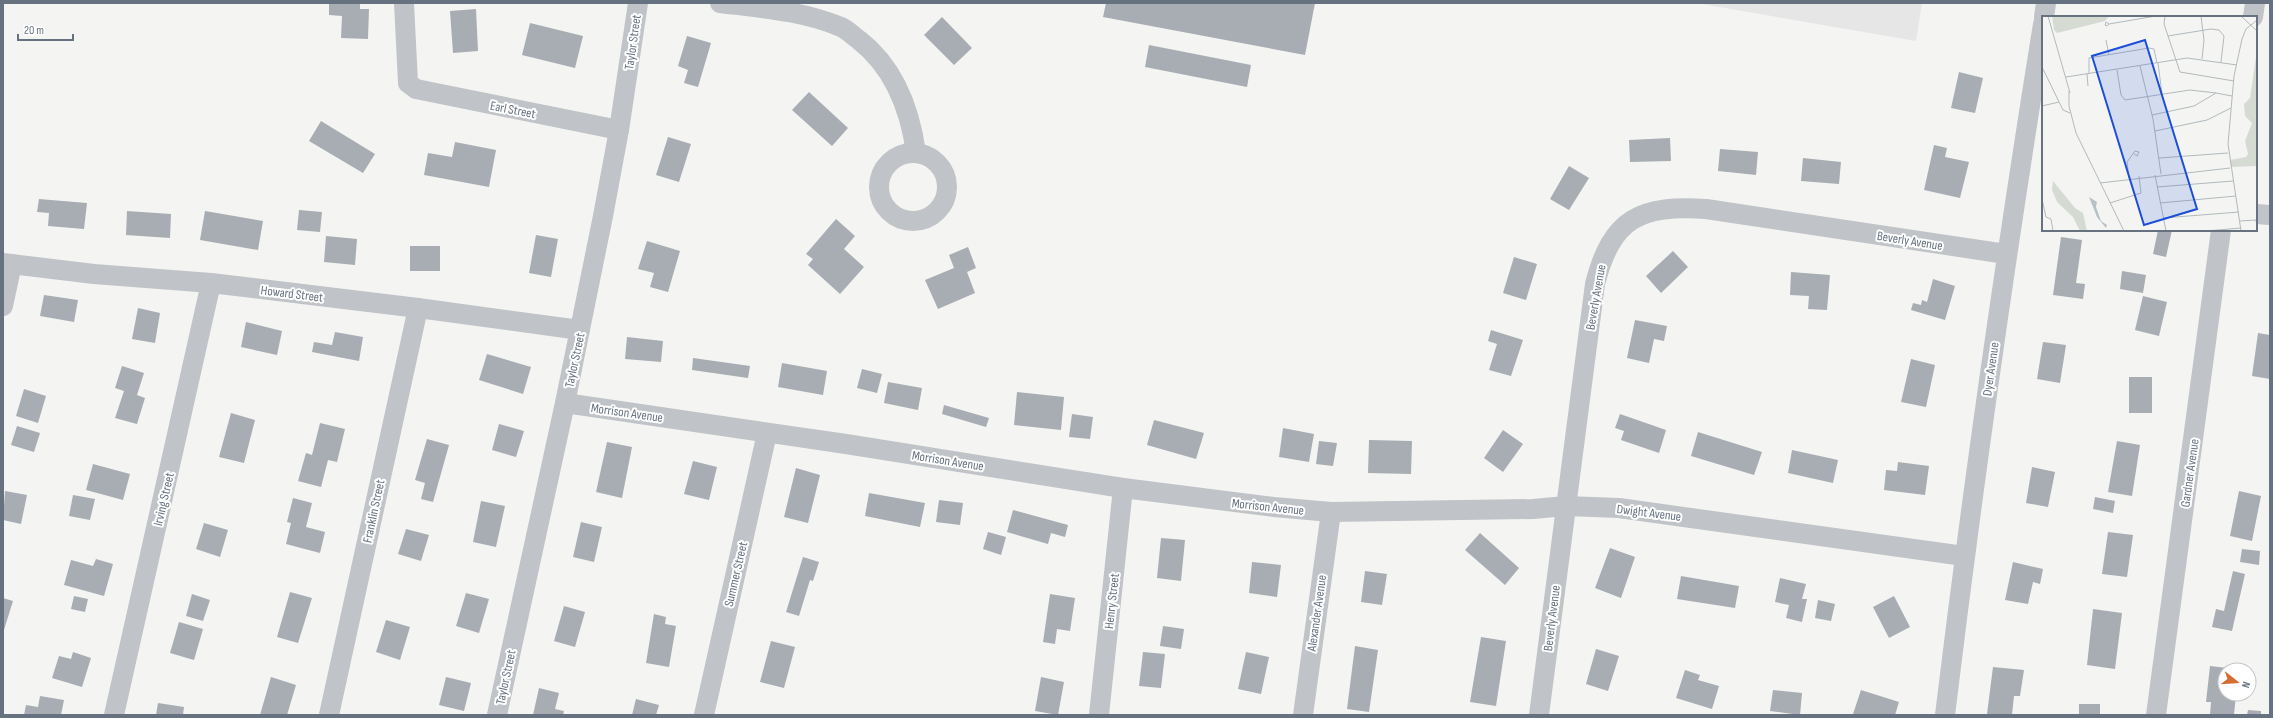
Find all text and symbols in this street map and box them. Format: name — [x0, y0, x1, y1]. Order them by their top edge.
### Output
street label: Taylor Street — [621, 14, 645, 71]
scale bar — [18, 16, 73, 42]
inset map — [2042, 16, 2257, 231]
text: 20 m — [24, 23, 44, 38]
street label: Earl Street — [489, 98, 537, 122]
street label: Beverly Avenue — [1876, 228, 1944, 254]
street label: Beverly Avenue — [1582, 263, 1610, 331]
street label: Howard Street — [260, 282, 324, 306]
street label: Taylor Street — [561, 331, 589, 389]
street label: Dyer Avenue — [1979, 341, 2003, 397]
street label: Morrison Avenue — [590, 400, 664, 426]
street label: Gardner Avenue — [2177, 438, 2203, 508]
street label: Morrison Avenue — [911, 447, 985, 475]
street label: Irving Street — [150, 471, 178, 527]
street label: Franklin Street — [359, 478, 388, 544]
street label: Morrison Avenue — [1231, 495, 1305, 519]
street label: Dwight Avenue — [1616, 501, 1682, 525]
street label: Summer Street — [721, 540, 751, 608]
street label: Henry Street — [1101, 573, 1123, 630]
street label: Alexander Avenue — [1304, 574, 1330, 653]
street label: Beverly Avenue — [1540, 584, 1564, 652]
street label: Taylor Street — [492, 648, 520, 706]
north arrow — [2217, 662, 2257, 702]
text: N — [2239, 680, 2253, 690]

